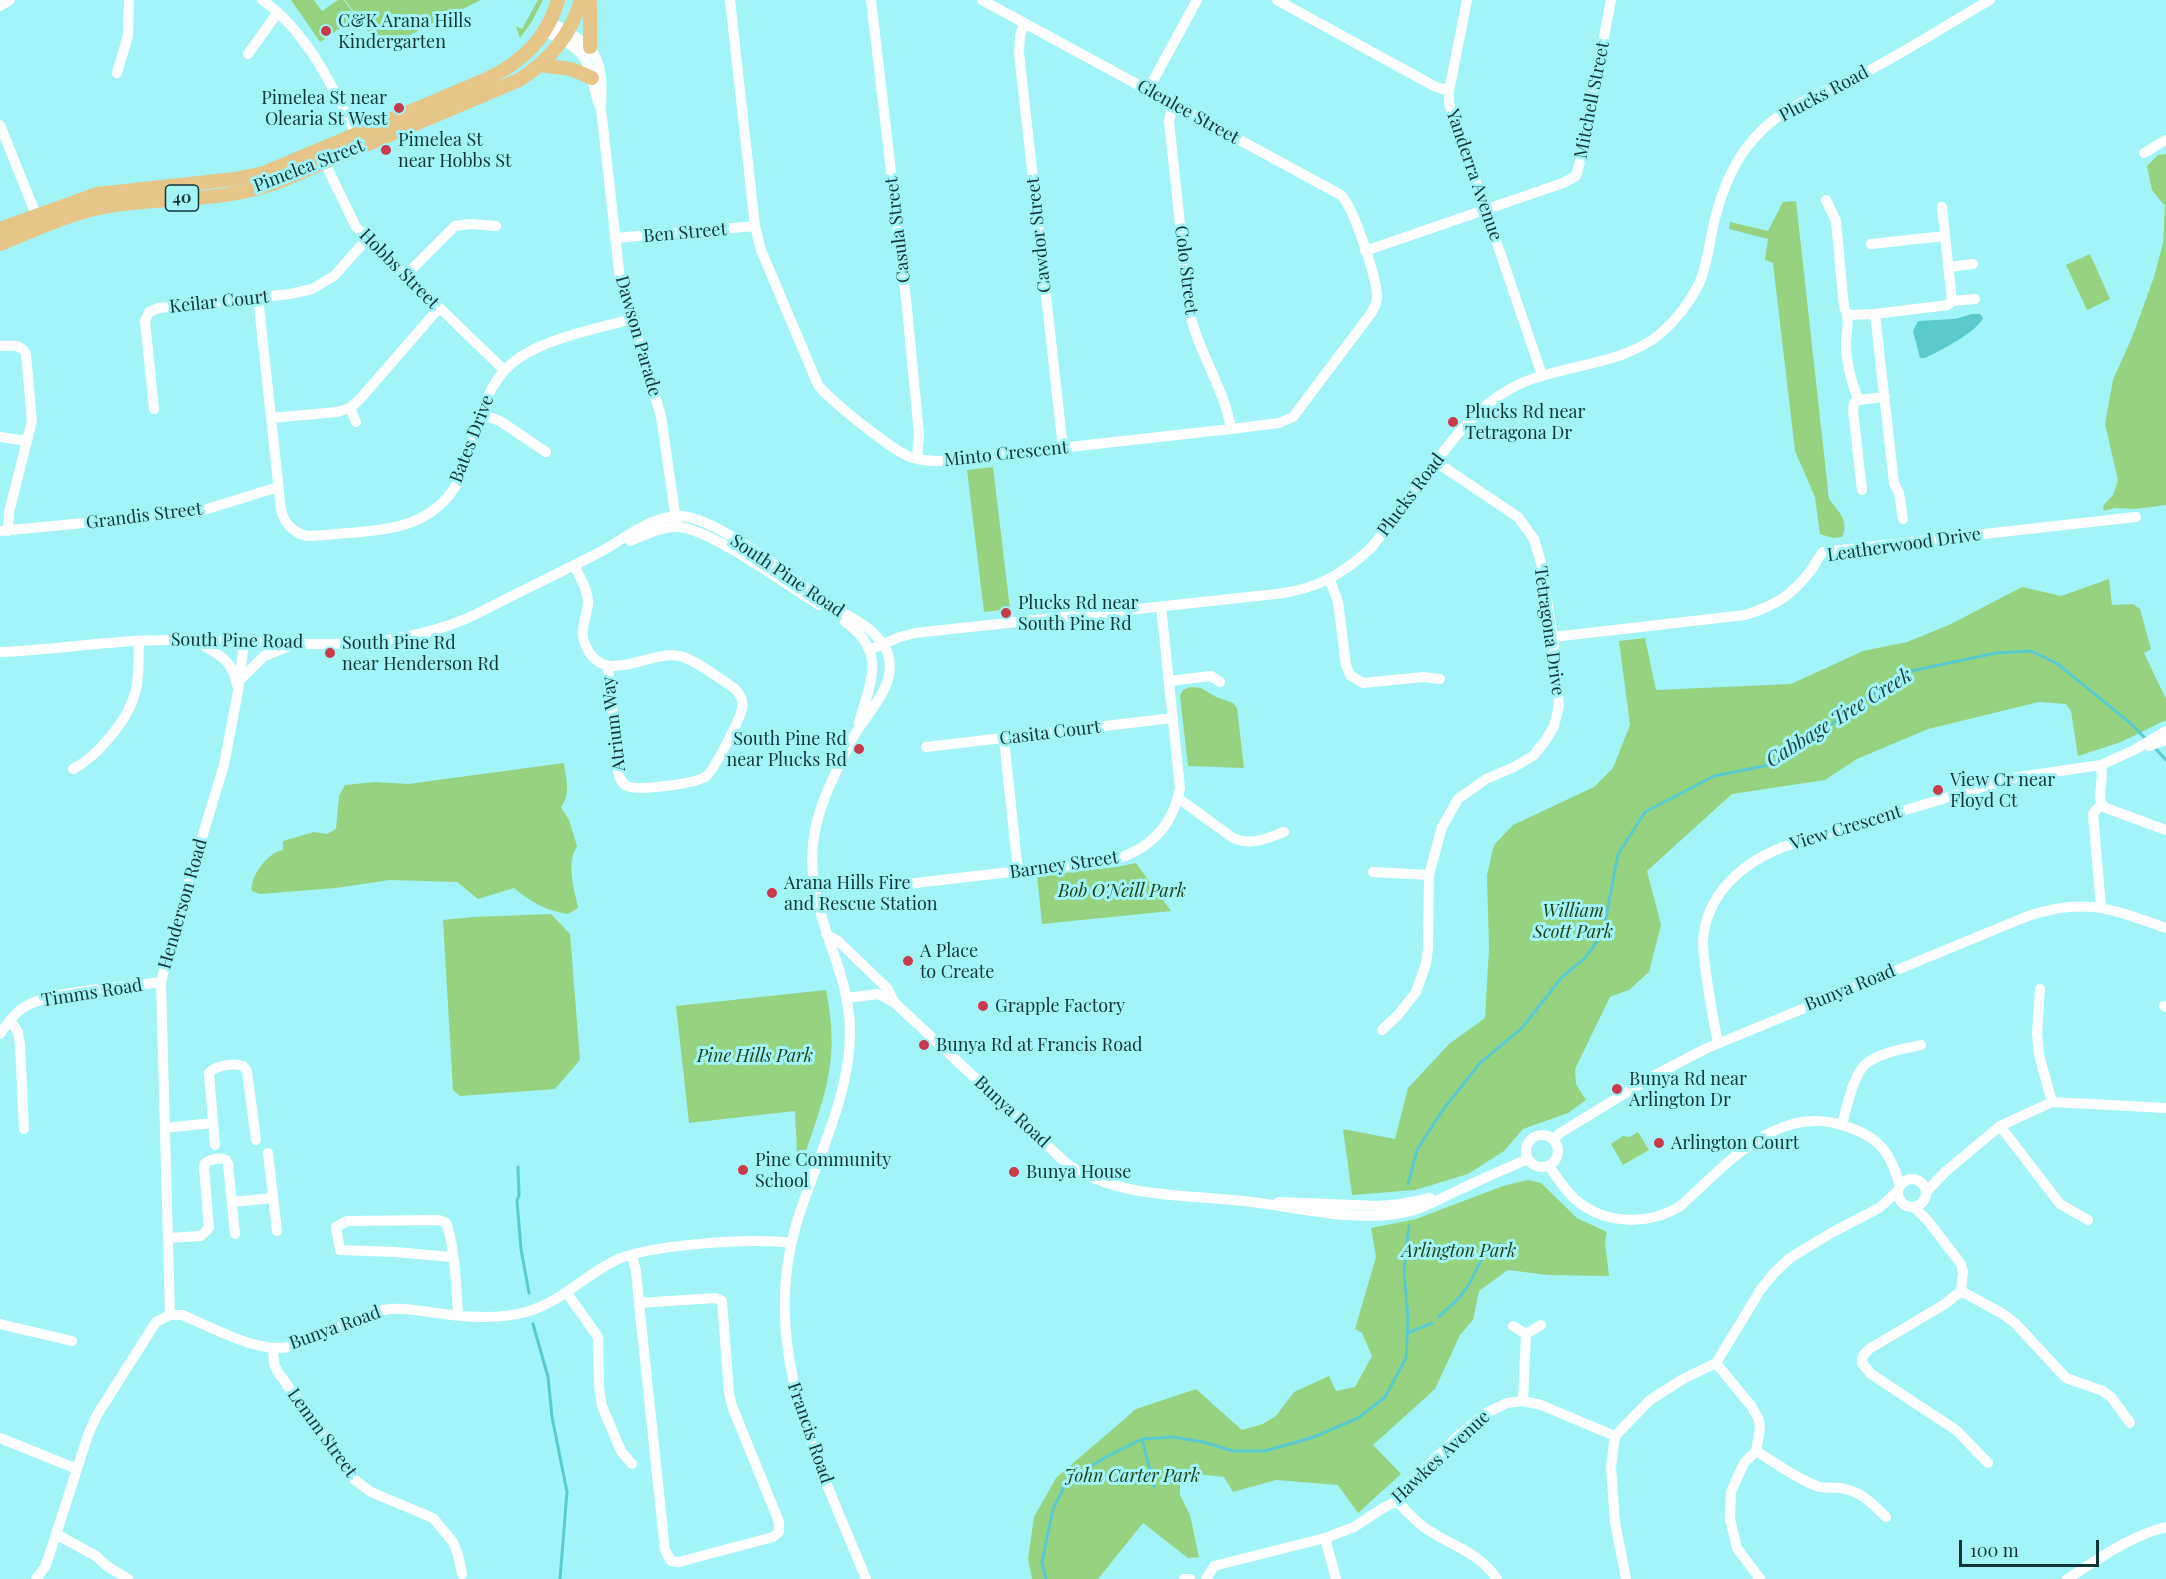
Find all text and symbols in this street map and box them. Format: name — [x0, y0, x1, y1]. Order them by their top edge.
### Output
place label: C&K Arana Hills Kindergarten — [338, 10, 471, 52]
marker: C&K Arana Hills Kindergarten — [319, 24, 333, 38]
street label: Mitchell Street — [1570, 40, 1614, 160]
street label: Plucks Road — [1776, 61, 1872, 127]
street label: Glenlee Street — [1133, 75, 1243, 149]
place label: Pimelea St near Olearia St West — [261, 87, 387, 130]
marker: Pimelea St near Olearia St West — [392, 101, 406, 115]
street label: Yanderra Avenue — [1441, 106, 1507, 244]
place label: Pimelea St near Hobbs St — [398, 129, 511, 172]
street label: Pimelea Street — [251, 135, 367, 197]
marker: Pimelea St near Hobbs St — [379, 143, 393, 157]
street label: Casula Street — [881, 176, 915, 284]
street label: Cawdor Street — [1022, 176, 1056, 294]
road number: 40 — [166, 185, 198, 211]
street label: Ben Street — [642, 219, 728, 247]
street label: Hobbs Street — [354, 224, 444, 314]
street label: Colo Street — [1170, 224, 1202, 316]
street label: Dawson Parade — [610, 273, 666, 399]
street label: Keilar Court — [168, 286, 270, 318]
street label: Bates Drive — [445, 392, 499, 486]
place label: Plucks Rd near Tetragona Dr — [1465, 401, 1586, 444]
marker: Plucks Rd near Tetragona Dr — [1446, 415, 1460, 429]
street label: Minto Crescent — [943, 437, 1069, 471]
street label: Plucks Road — [1373, 449, 1449, 541]
street label: Grandis Street — [85, 498, 203, 534]
street label: Leatherwood Drive — [1826, 524, 1982, 566]
street label: South Pine Road — [726, 530, 848, 622]
street label: Tetragona Drive — [1529, 565, 1569, 697]
place label: Plucks Rd near South Pine Rd — [1018, 592, 1139, 634]
marker: Plucks Rd near South Pine Rd — [999, 606, 1013, 620]
street label: South Pine Road — [171, 629, 303, 653]
place label: South Pine Rd near Henderson Rd — [342, 632, 499, 674]
marker: South Pine Rd near Henderson Rd — [323, 646, 337, 660]
water label: Cabbage Tree Creek — [1762, 663, 1916, 773]
street label: Atrium Way — [597, 675, 631, 773]
street label: Casita Court — [998, 716, 1102, 750]
place label: South Pine Rd near Plucks Rd — [726, 728, 847, 771]
marker: South Pine Rd near Plucks Rd — [852, 742, 866, 756]
place label: View Cr near Floyd Ct — [1950, 769, 2055, 812]
marker: View Cr near Floyd Ct — [1931, 783, 1945, 797]
street label: View Crescent — [1788, 801, 1904, 855]
street label: Henderson Road — [154, 836, 212, 972]
street label: Barney Street — [1008, 847, 1120, 883]
place label: Arana Hills Fire and Rescue Station — [784, 872, 938, 914]
park label: Bob O'Neill Park — [1058, 880, 1186, 902]
marker: Arana Hills Fire and Rescue Station — [765, 886, 779, 900]
park label: William Scott Park — [1533, 900, 1613, 942]
place label: A Place to Create — [920, 940, 994, 982]
marker: A Place to Create — [901, 954, 915, 968]
street label: Bunya Road — [1802, 960, 1898, 1016]
street label: Timms Road — [40, 974, 144, 1012]
place label: Grapple Factory — [995, 995, 1125, 1017]
marker: Grapple Factory — [976, 999, 990, 1013]
place label: Bunya Rd at Francis Road — [936, 1034, 1143, 1056]
marker: Bunya Rd at Francis Road — [917, 1038, 931, 1052]
park label: Pine Hills Park — [697, 1045, 813, 1067]
place label: Bunya Rd near Arlington Dr — [1629, 1068, 1747, 1110]
street label: Bunya Road — [970, 1071, 1054, 1153]
marker: Bunya Rd near Arlington Dr — [1610, 1082, 1624, 1096]
place label: Arlington Court — [1671, 1132, 1799, 1154]
marker: Arlington Court — [1652, 1136, 1666, 1150]
place label: Pine Community School — [755, 1149, 891, 1192]
place label: Bunya House — [1026, 1161, 1131, 1183]
marker: Pine Community School — [736, 1163, 750, 1177]
marker: Bunya House — [1007, 1165, 1021, 1179]
park label: Arlington Park — [1402, 1240, 1516, 1262]
street label: Bunya Road — [286, 1302, 384, 1354]
street label: Francis Road — [783, 1380, 837, 1486]
street label: Lemm Street — [283, 1384, 361, 1482]
street label: Hawkes Avenue — [1387, 1406, 1495, 1508]
park label: John Carter Park — [1064, 1465, 1200, 1487]
scale bar — [1962, 1528, 2102, 1566]
text: 100 m — [1970, 1538, 2019, 1562]

